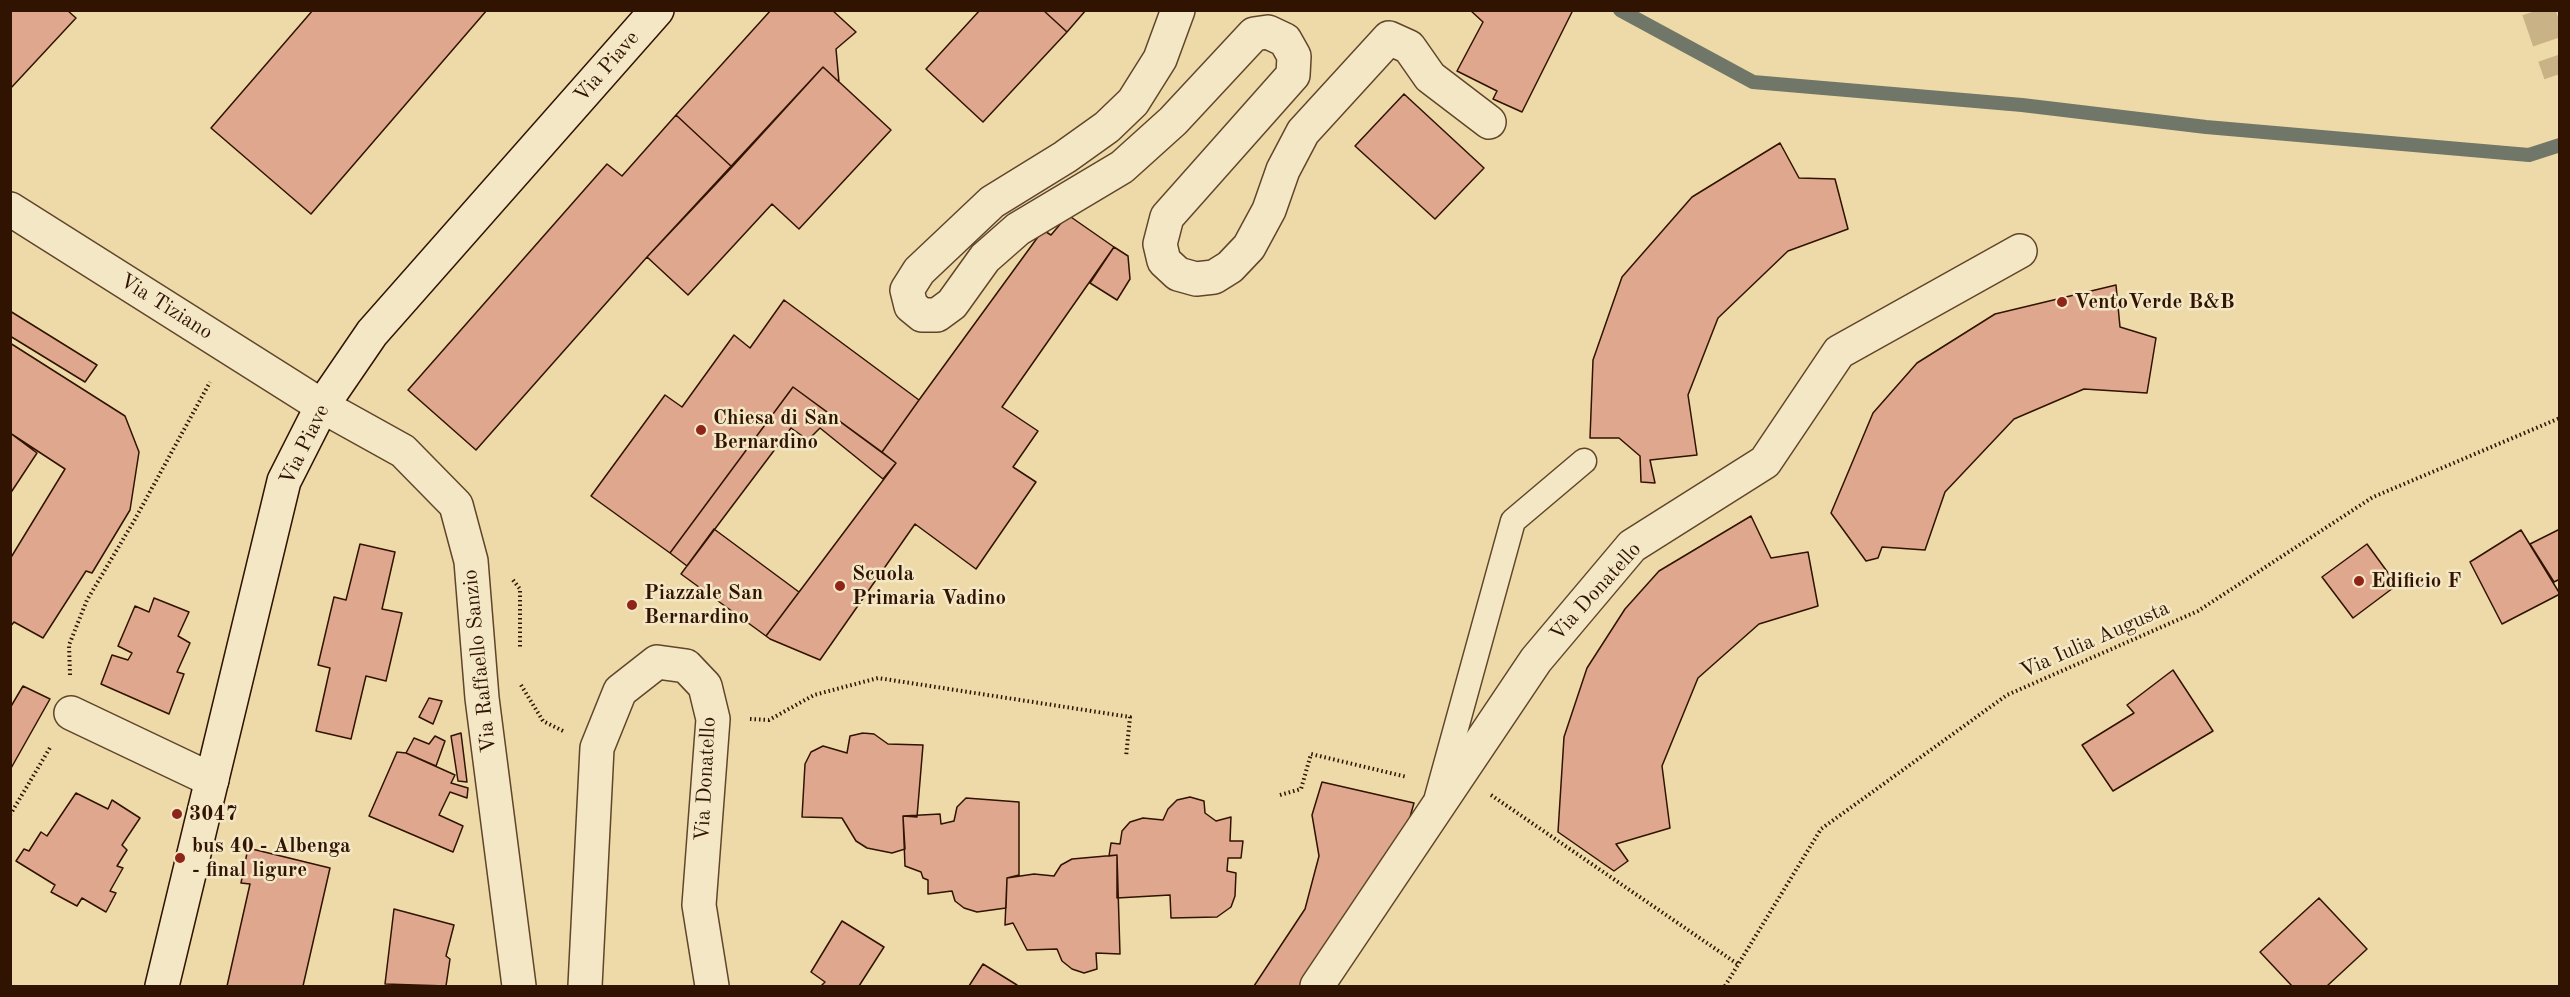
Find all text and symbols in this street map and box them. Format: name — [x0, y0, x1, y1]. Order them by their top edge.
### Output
street label: Via Piave — [569, 26, 645, 108]
street label: Via Tiziano — [115, 269, 217, 345]
place label: VentoVerde B&B — [2074, 289, 2235, 315]
marker: VentoVerde B&B — [2055, 295, 2069, 309]
street label: Via Piave — [275, 401, 335, 489]
place label: Chiesa di San Bernardino — [713, 405, 839, 455]
marker: Chiesa di San Bernardino — [694, 423, 708, 437]
street label: Via Donatello — [1545, 537, 1647, 647]
place label: Scuola Primaria Vadino — [852, 561, 1006, 611]
street label: Via Raffaello Sanzio — [458, 568, 502, 754]
place label: Edificio F — [2371, 568, 2461, 594]
marker: Edificio F — [2352, 574, 2366, 588]
marker: Scuola Primaria Vadino — [833, 579, 847, 593]
place label: Piazzale San Bernardino — [644, 580, 763, 630]
street label: Via Iulia Augusta — [2016, 596, 2174, 684]
marker: Piazzale San Bernardino — [625, 598, 639, 612]
street label: Via Donatello — [690, 716, 722, 842]
place label: 3047 — [189, 801, 238, 827]
marker: 3047 — [170, 807, 184, 821]
place label: bus 40 - Albenga - final ligure — [192, 833, 351, 883]
marker: bus 40 - Albenga - final ligure — [173, 851, 187, 865]

